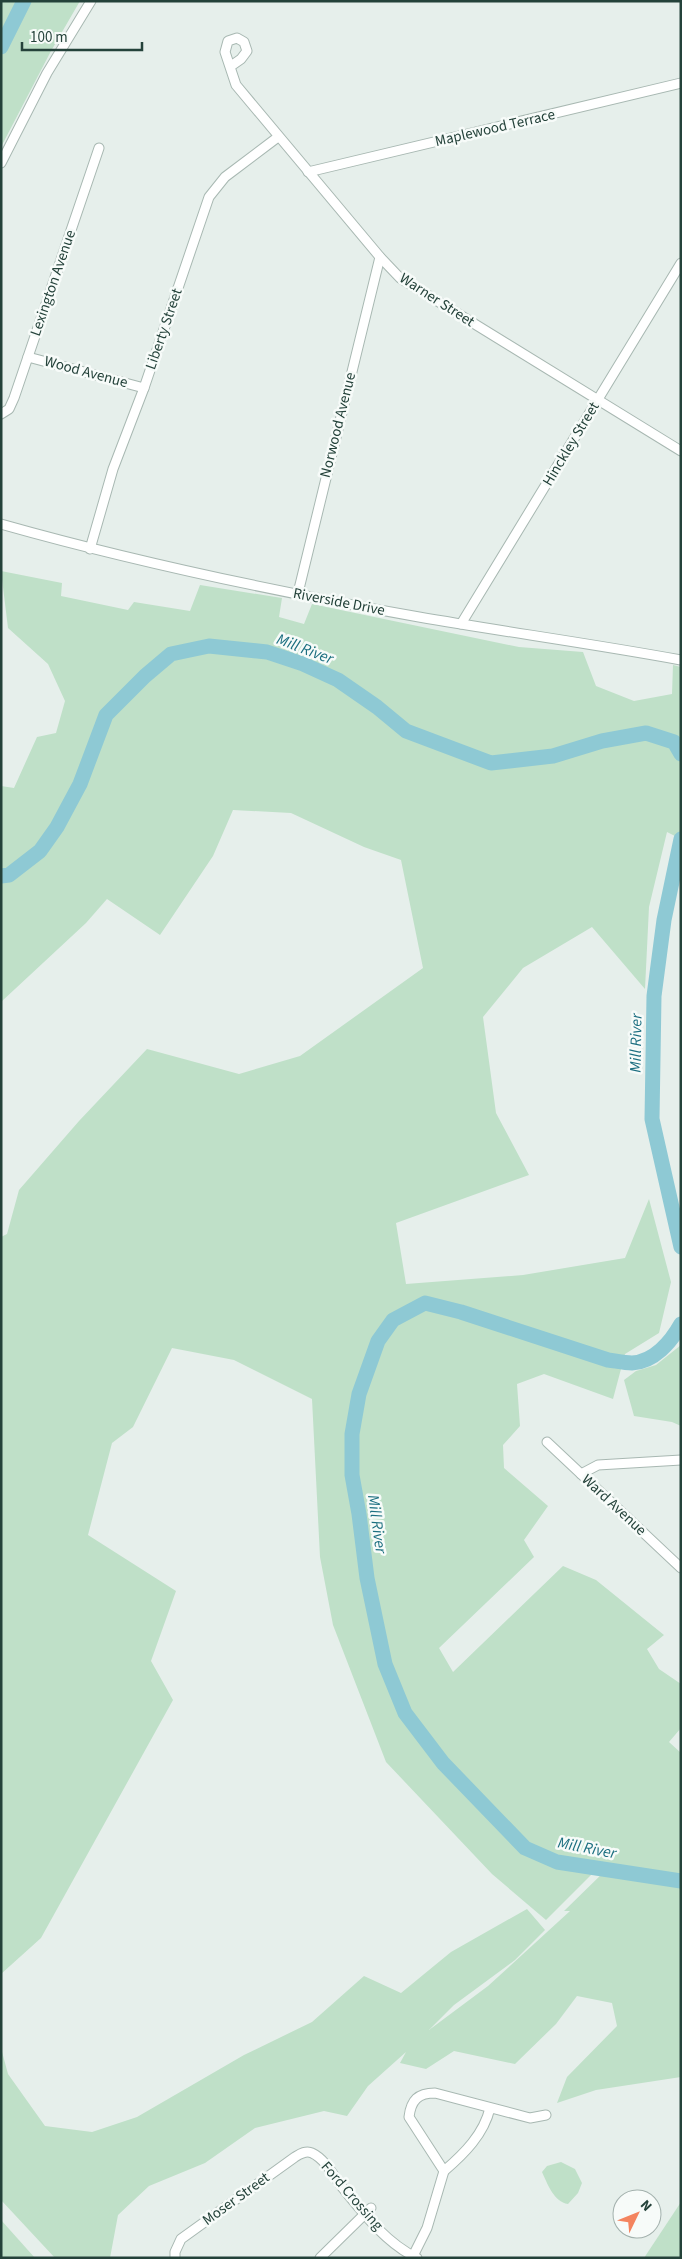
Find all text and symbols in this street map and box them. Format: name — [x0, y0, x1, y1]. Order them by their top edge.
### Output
scale bar — [22, 20, 142, 52]
text: 100 m — [30, 27, 68, 48]
street label: Maplewood Terrace — [433, 104, 557, 152]
street label: Lexington Avenue — [25, 227, 81, 339]
street label: Warner Street — [395, 268, 479, 332]
street label: Liberty Street — [140, 286, 188, 372]
street label: Wood Avenue — [42, 351, 130, 393]
street label: Norwood Avenue — [315, 370, 361, 480]
street label: Hinckley Street — [538, 398, 604, 490]
street label: Riverside Drive — [291, 583, 387, 621]
water label: Mill River — [273, 628, 338, 670]
water label: Mill River — [624, 1012, 648, 1073]
street label: Ward Avenue — [577, 1469, 651, 1541]
water label: Mill River — [362, 1493, 392, 1556]
water label: Mill River — [556, 1832, 620, 1865]
street label: Ford Crossing — [316, 2157, 388, 2235]
street label: Moser Street — [198, 2167, 274, 2231]
north arrow — [612, 2189, 662, 2239]
text: N — [635, 2196, 656, 2216]

